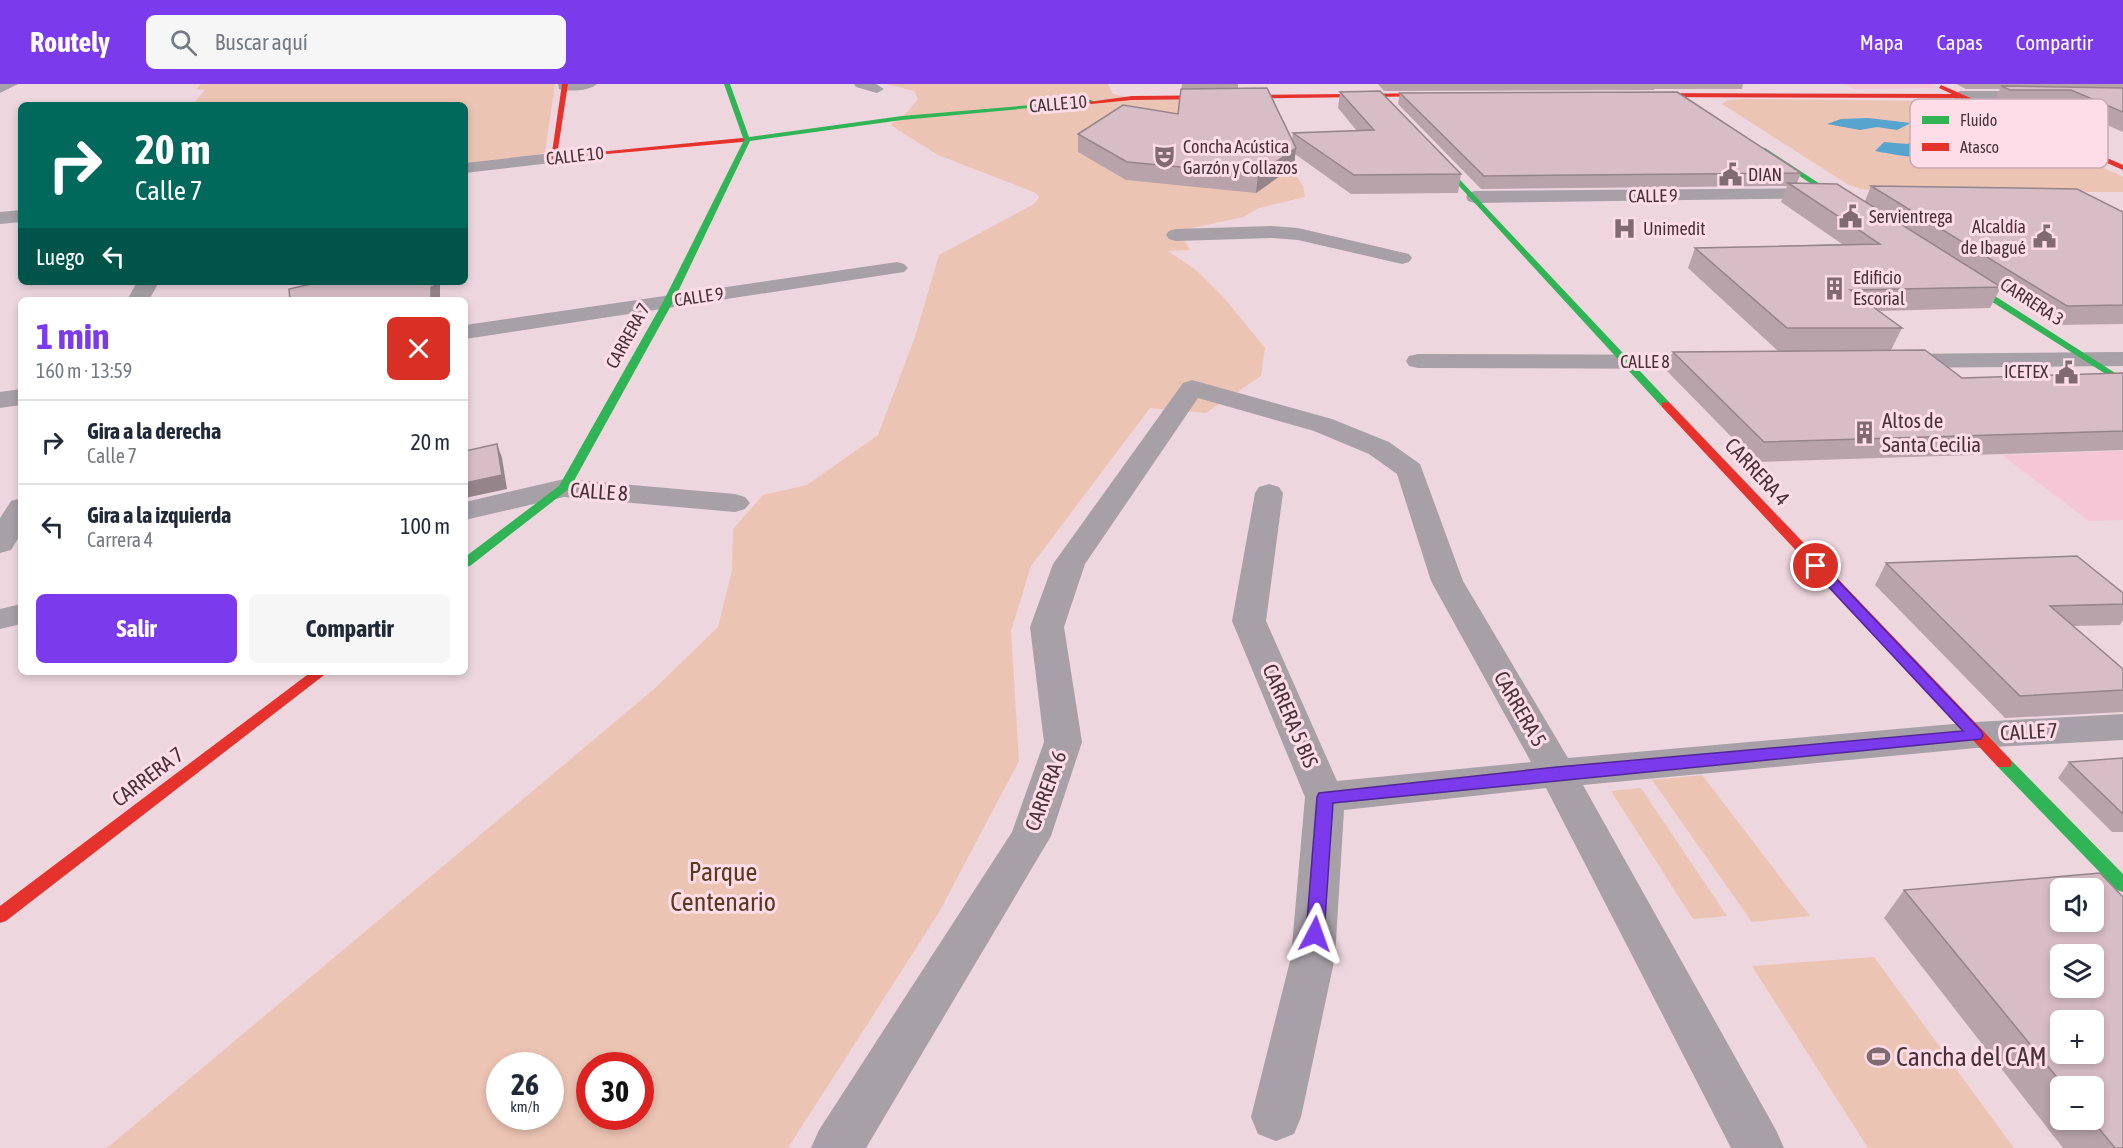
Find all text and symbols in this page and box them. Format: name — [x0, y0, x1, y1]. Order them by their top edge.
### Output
search box — [146, 15, 566, 69]
text: Routely — [30, 26, 110, 58]
icon: search — [167, 26, 200, 59]
text: Buscar aquí — [215, 29, 308, 55]
text: Mapa — [1860, 30, 1903, 54]
text: Capas — [1936, 30, 1983, 54]
text: Compartir — [2016, 30, 2093, 54]
street label: CALLE 10 — [1028, 91, 1088, 116]
legend — [1910, 99, 2108, 168]
text: Fluido — [1960, 111, 1997, 129]
text: 20 m — [135, 125, 210, 173]
icon: right — [36, 126, 114, 204]
place label: Concha Acústica Garzón y Collazos — [1183, 136, 1298, 178]
text: Atasco — [1960, 138, 1999, 156]
street label: CALLE 10 — [545, 142, 605, 169]
theatre icon: Concha Acústica Garzón y Collazos — [1152, 144, 1178, 170]
public building icon: DIAN — [1717, 162, 1743, 188]
place label: DIAN — [1748, 164, 1782, 185]
text: Calle 7 — [135, 175, 202, 206]
street label: CALLE 9 — [1628, 185, 1678, 206]
public building icon: Servientrega — [1838, 204, 1864, 230]
place label: Servientrega — [1869, 206, 1953, 227]
hospital icon: Unimedit — [1612, 216, 1638, 242]
place label: Alcaldía de Ibagué — [1961, 216, 2026, 258]
place label: Unimedit — [1643, 218, 1705, 239]
public building icon: Alcaldía de Ibagué — [2031, 224, 2057, 250]
icon: left — [97, 240, 130, 273]
text: Luego — [36, 244, 85, 270]
place label: Edificio Escorial — [1853, 267, 1905, 309]
street label: CARRERA 3 — [1997, 273, 2068, 330]
building icon: Edificio Escorial — [1822, 275, 1848, 301]
street label: CALLE 9 — [673, 283, 725, 310]
street label: CARRERA 7 — [601, 299, 654, 372]
text: 1 min — [36, 315, 110, 357]
button: close — [387, 317, 450, 380]
street label: CALLE 8 — [1620, 351, 1670, 372]
text: 160 m · 13:59 — [36, 359, 132, 382]
public building icon: ICETEX — [2053, 359, 2079, 385]
place label: ICETEX — [2004, 361, 2049, 382]
place label: Altos de Santa Cecilia — [1882, 408, 1981, 456]
text: Gira a la derecha — [87, 418, 221, 444]
building icon: Altos de Santa Cecilia — [1851, 420, 1877, 446]
icon: right — [36, 426, 69, 459]
text: 20 m — [410, 429, 450, 455]
street label: CARRERA 4 — [1721, 433, 1795, 510]
text: Calle 7 — [87, 444, 137, 467]
street label: CALLE 8 — [569, 477, 629, 505]
text: Gira a la izquierda — [87, 502, 231, 528]
icon: left — [36, 510, 69, 543]
text: 100 m — [400, 513, 450, 539]
text: Carrera 4 — [87, 528, 153, 551]
pin — [1790, 540, 1841, 591]
icon: arrive — [1799, 549, 1832, 582]
button: Salir — [36, 594, 237, 663]
button: Compartir — [249, 594, 450, 663]
street label: CARRERA 5 BIS — [1258, 660, 1324, 771]
street label: CARRERA 5 — [1490, 666, 1552, 751]
street label: CALLE 7 — [2000, 718, 2058, 744]
street label: CARRERA 7 — [107, 742, 188, 811]
street label: CARRERA 6 — [1020, 747, 1071, 834]
park label: Parque Centenario — [670, 857, 776, 917]
map controls — [2050, 878, 2104, 1130]
button: sound — [2050, 878, 2104, 932]
position arrow — [1283, 902, 1347, 966]
button: layers — [2050, 944, 2104, 998]
button: + — [2050, 1010, 2104, 1064]
place label: Cancha del CAM — [1896, 1042, 2047, 1072]
sports icon: Cancha del CAM — [1865, 1044, 1891, 1070]
speed limit sign: 30 — [576, 1052, 654, 1130]
text: 26 — [511, 1067, 539, 1101]
button: − — [2050, 1076, 2104, 1130]
text: km/h — [510, 1098, 540, 1115]

